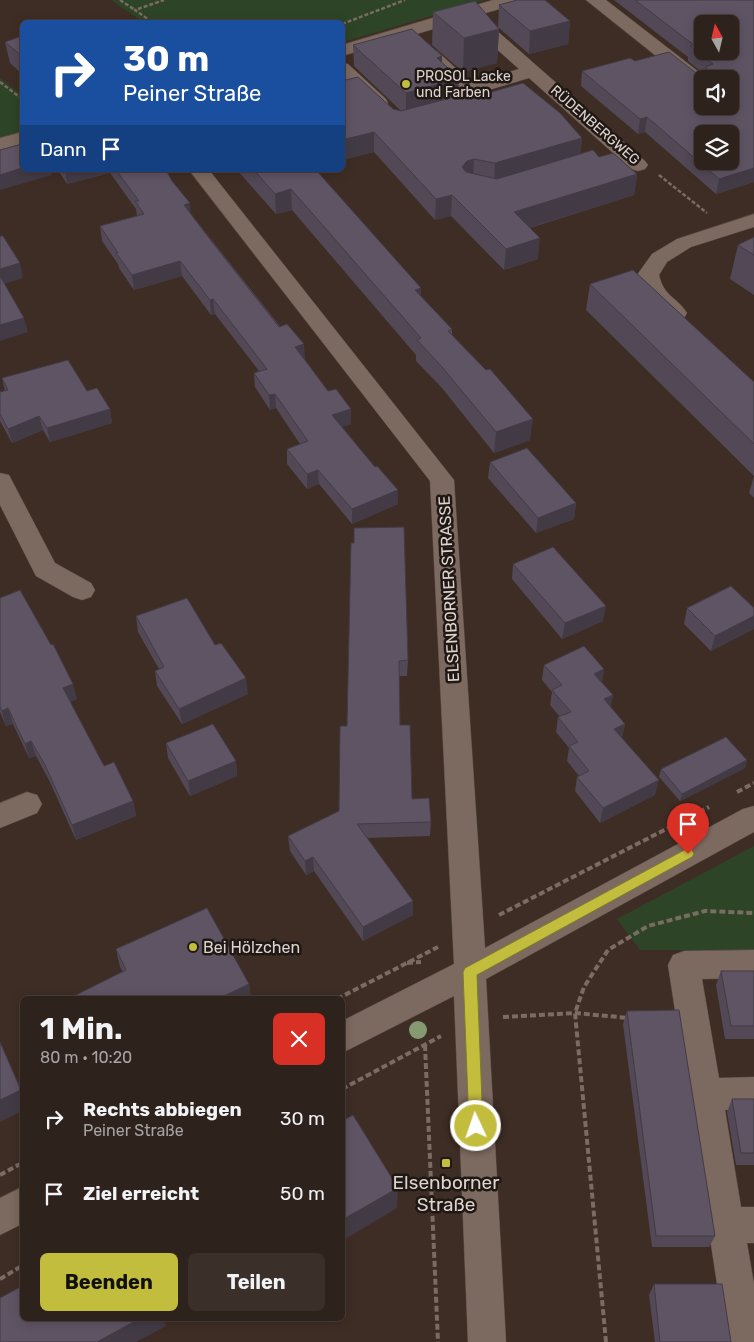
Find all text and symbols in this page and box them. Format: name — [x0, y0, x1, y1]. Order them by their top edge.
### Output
north arrow — [694, 15, 739, 60]
map controls — [694, 15, 739, 170]
text: 30 m — [123, 38, 209, 80]
icon: right — [40, 40, 105, 105]
place label: PROSOL Lacke und Farben — [416, 68, 511, 101]
button: sound — [694, 70, 739, 115]
marker: PROSOL Lacke und Farben — [400, 78, 412, 90]
text: Peiner Straße — [123, 80, 261, 107]
street label: RÜDENBERGWEG — [547, 82, 643, 168]
button: layers — [694, 125, 739, 170]
icon: arrive — [97, 135, 125, 163]
text: Dann — [40, 138, 87, 161]
street label: ELSENBORNER STRASSE — [435, 495, 463, 683]
pin — [667, 803, 709, 854]
icon: arrive — [674, 810, 702, 838]
place label: Bei Hölzchen — [203, 938, 300, 957]
marker: Bei Hölzchen — [187, 941, 199, 953]
text: 1 Min. — [40, 1011, 123, 1047]
button: close — [273, 1013, 325, 1065]
text: 80 m · 10:20 — [40, 1048, 132, 1067]
text: Rechts abbiegen — [83, 1098, 242, 1121]
position arrow — [449, 1099, 501, 1151]
icon: right — [40, 1105, 68, 1133]
text: 30 m — [280, 1107, 325, 1130]
text: Peiner Straße — [83, 1121, 184, 1140]
marker: Elsenborner Straße — [440, 1157, 452, 1169]
place label: Elsenborner Straße — [393, 1171, 500, 1216]
icon: arrive — [40, 1180, 68, 1208]
text: Ziel erreicht — [83, 1182, 199, 1205]
text: 50 m — [280, 1182, 325, 1205]
button: Beenden — [40, 1253, 178, 1311]
button: Teilen — [188, 1253, 325, 1311]

